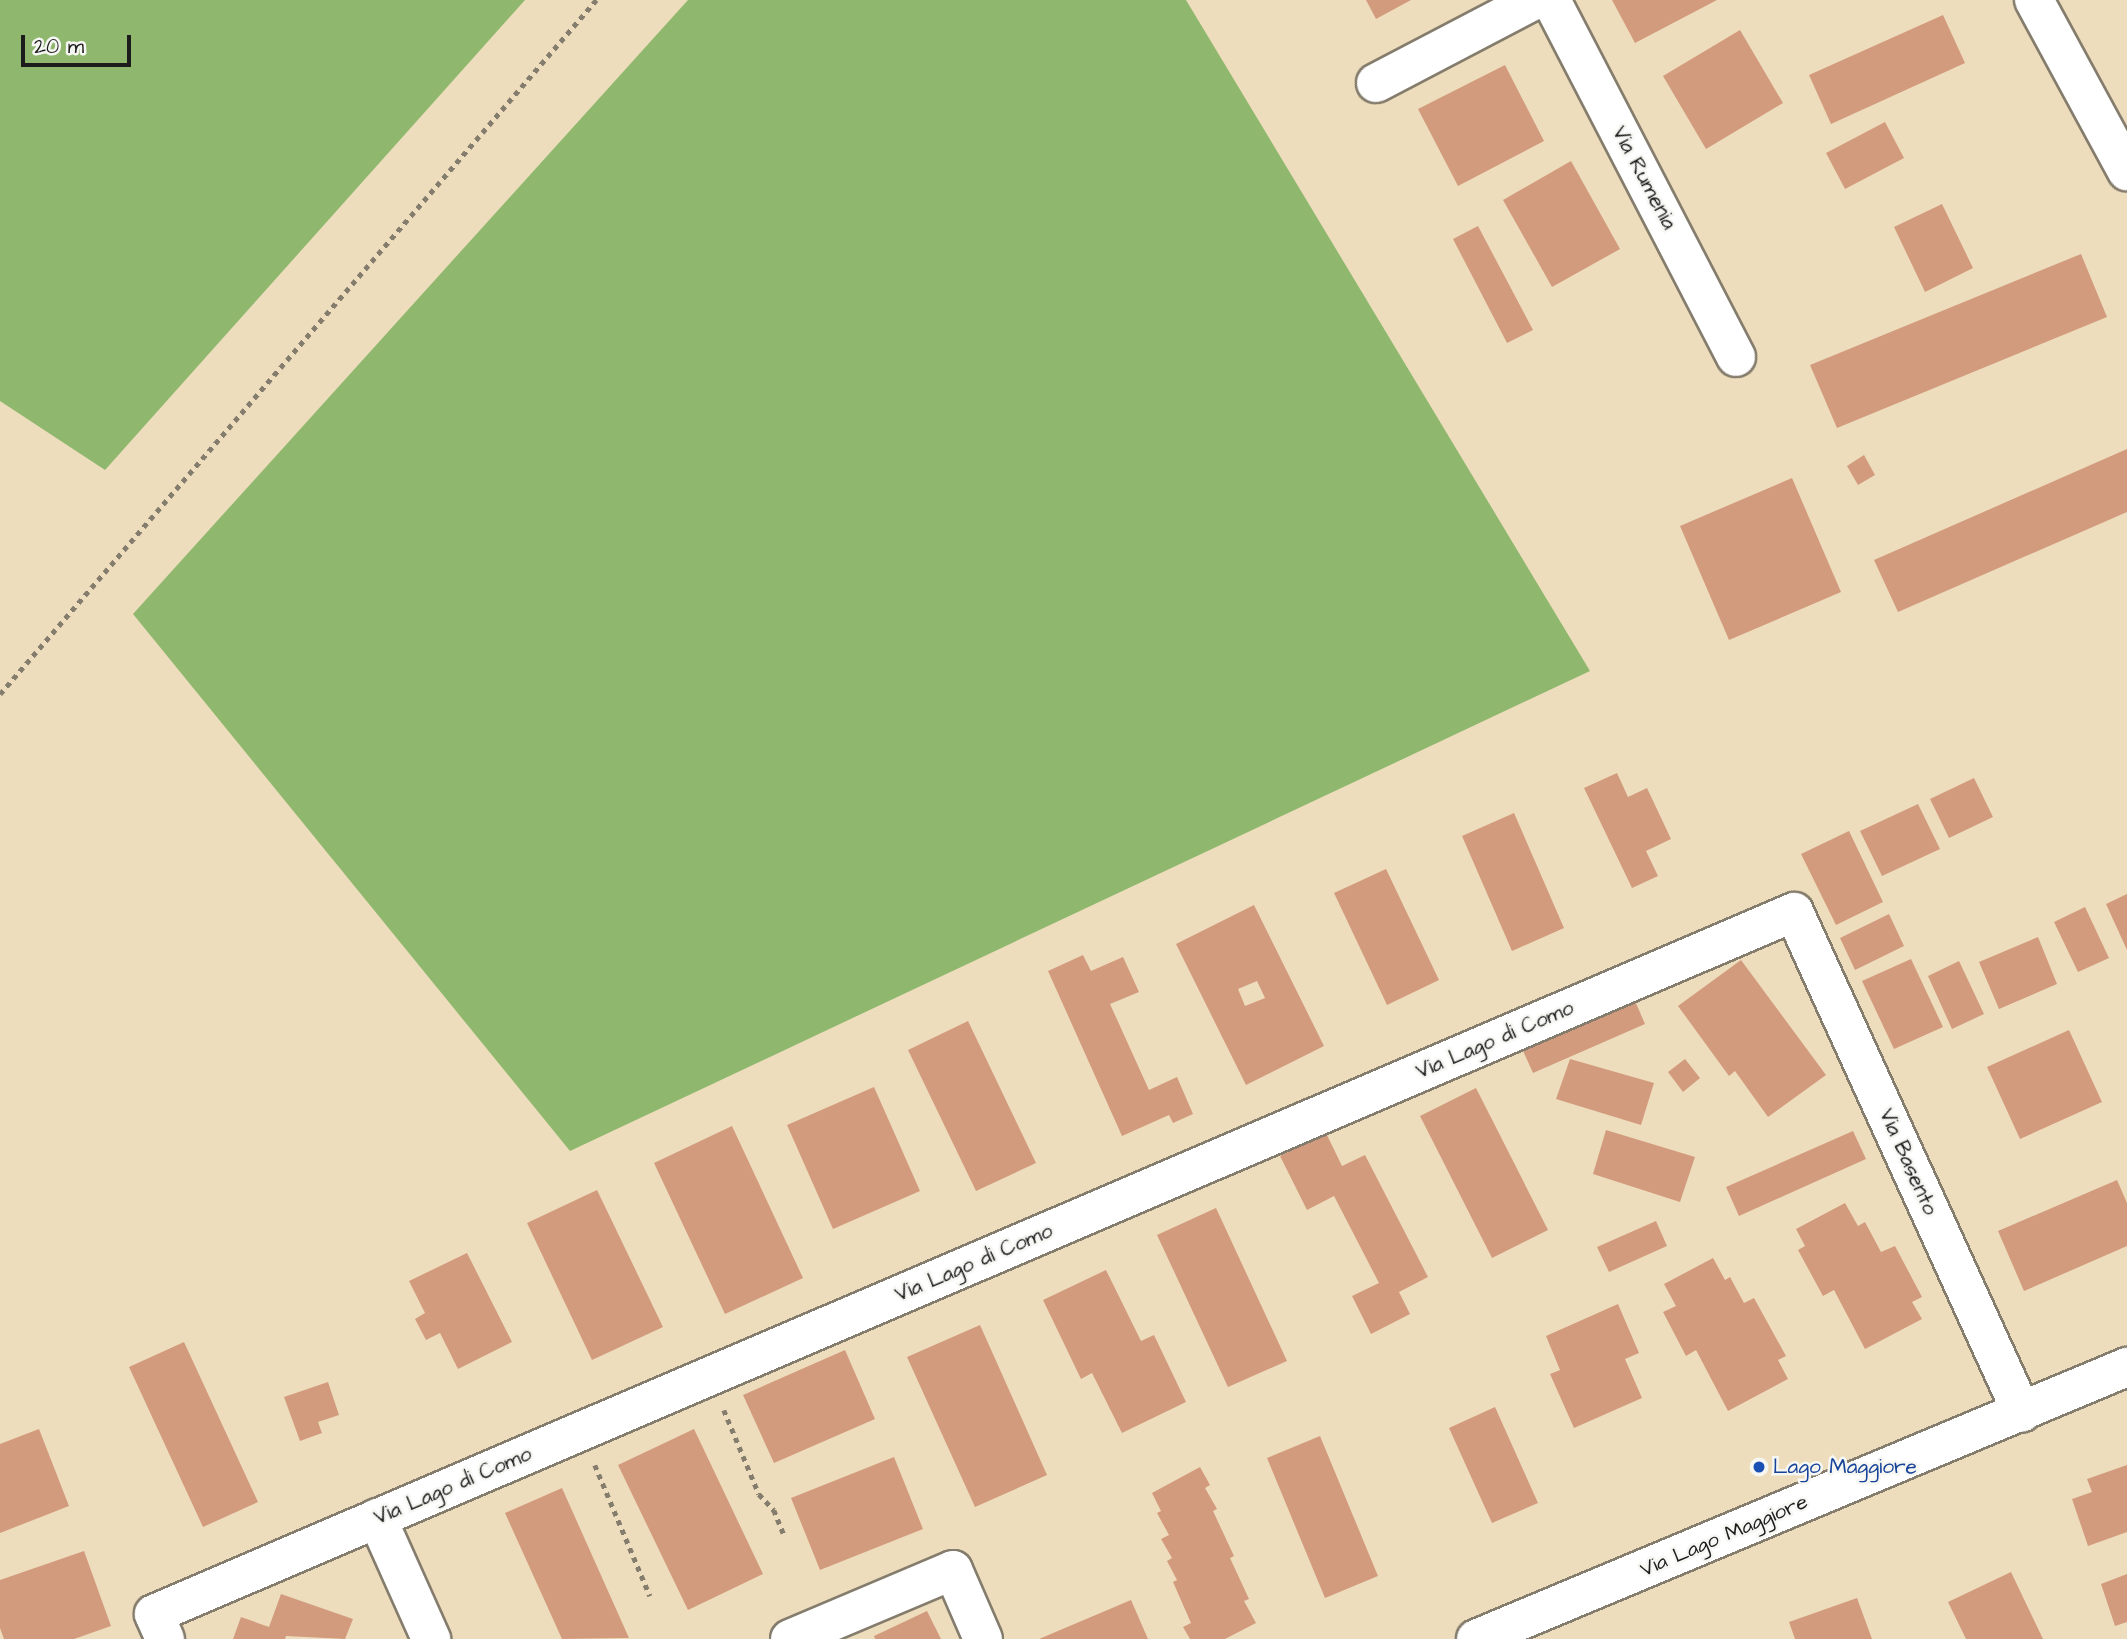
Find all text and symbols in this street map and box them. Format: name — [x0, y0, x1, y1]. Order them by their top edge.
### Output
scale bar — [24, 21, 135, 65]
text: 20 m — [34, 32, 84, 61]
street label: Via Rumenia — [1606, 122, 1682, 234]
street label: Via Lago di Como — [1412, 995, 1578, 1085]
street label: Via Basento — [1873, 1105, 1943, 1219]
street label: Via Lago di Como — [891, 1218, 1057, 1308]
street label: Via Lago di Como — [370, 1441, 536, 1531]
place label: Lago Maggiore — [1773, 1454, 1917, 1480]
marker: Lago Maggiore — [1751, 1459, 1767, 1475]
street label: Via Lago Maggiore — [1637, 1489, 1811, 1583]

